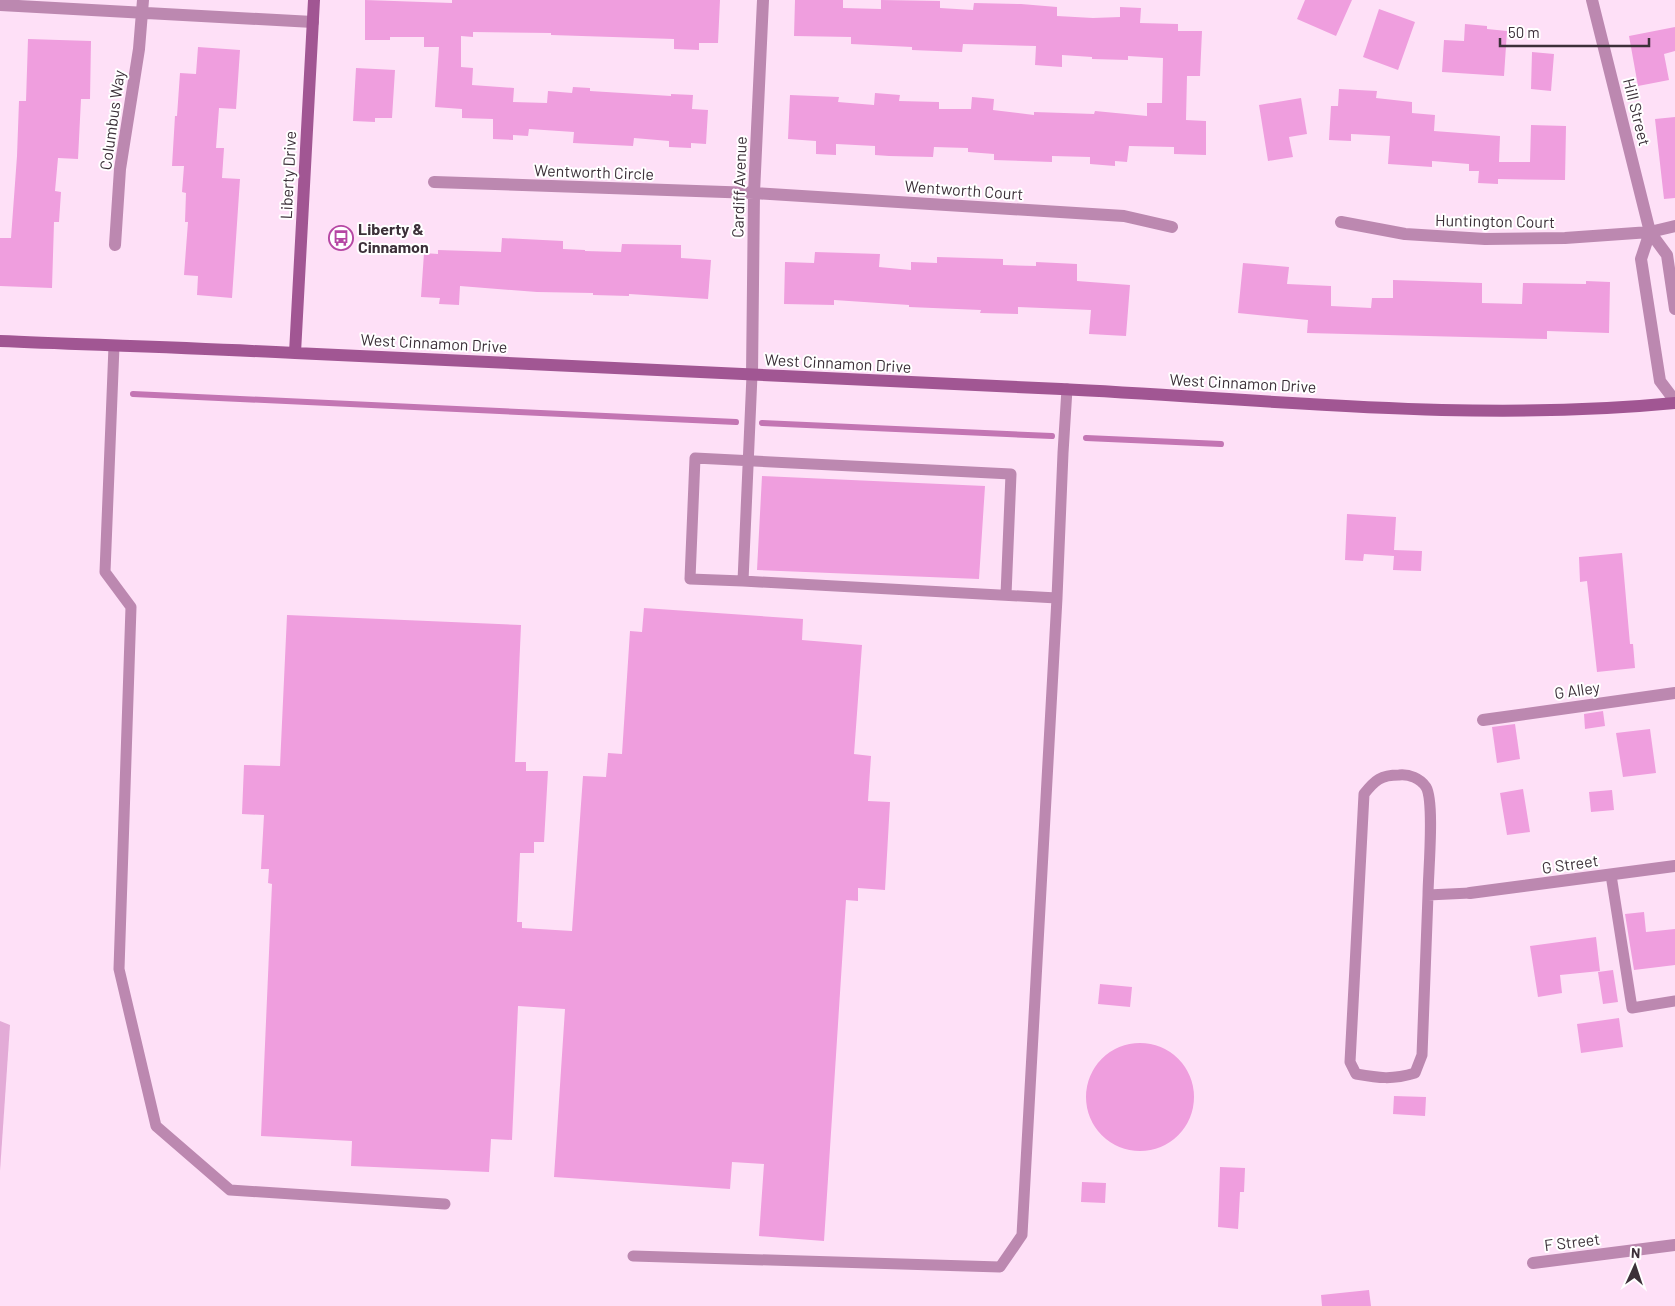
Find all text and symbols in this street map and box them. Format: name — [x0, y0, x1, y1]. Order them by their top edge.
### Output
scale bar — [1500, 15, 1649, 47]
text: 50 m — [1508, 23, 1540, 41]
street label: Columbus Way — [95, 68, 128, 171]
street label: Hill Street — [1620, 76, 1655, 148]
street label: Liberty Drive — [276, 130, 299, 220]
street label: Cardiff Avenue — [727, 136, 750, 238]
street label: Wentworth Circle — [534, 160, 654, 183]
street label: Wentworth Court — [904, 176, 1024, 203]
street label: Huntington Court — [1435, 210, 1555, 231]
place label: Liberty & Cinnamon — [358, 219, 429, 256]
bus stop icon: Liberty & Cinnamon — [328, 225, 354, 251]
street label: West Cinnamon Drive — [360, 329, 508, 356]
street label: West Cinnamon Drive — [764, 349, 912, 376]
street label: West Cinnamon Drive — [1169, 369, 1317, 396]
street label: G Alley — [1553, 677, 1602, 702]
street label: G Street — [1541, 850, 1599, 877]
street label: F Street — [1543, 1229, 1601, 1254]
north arrow — [1610, 1241, 1660, 1291]
text: N — [1631, 1244, 1641, 1261]

